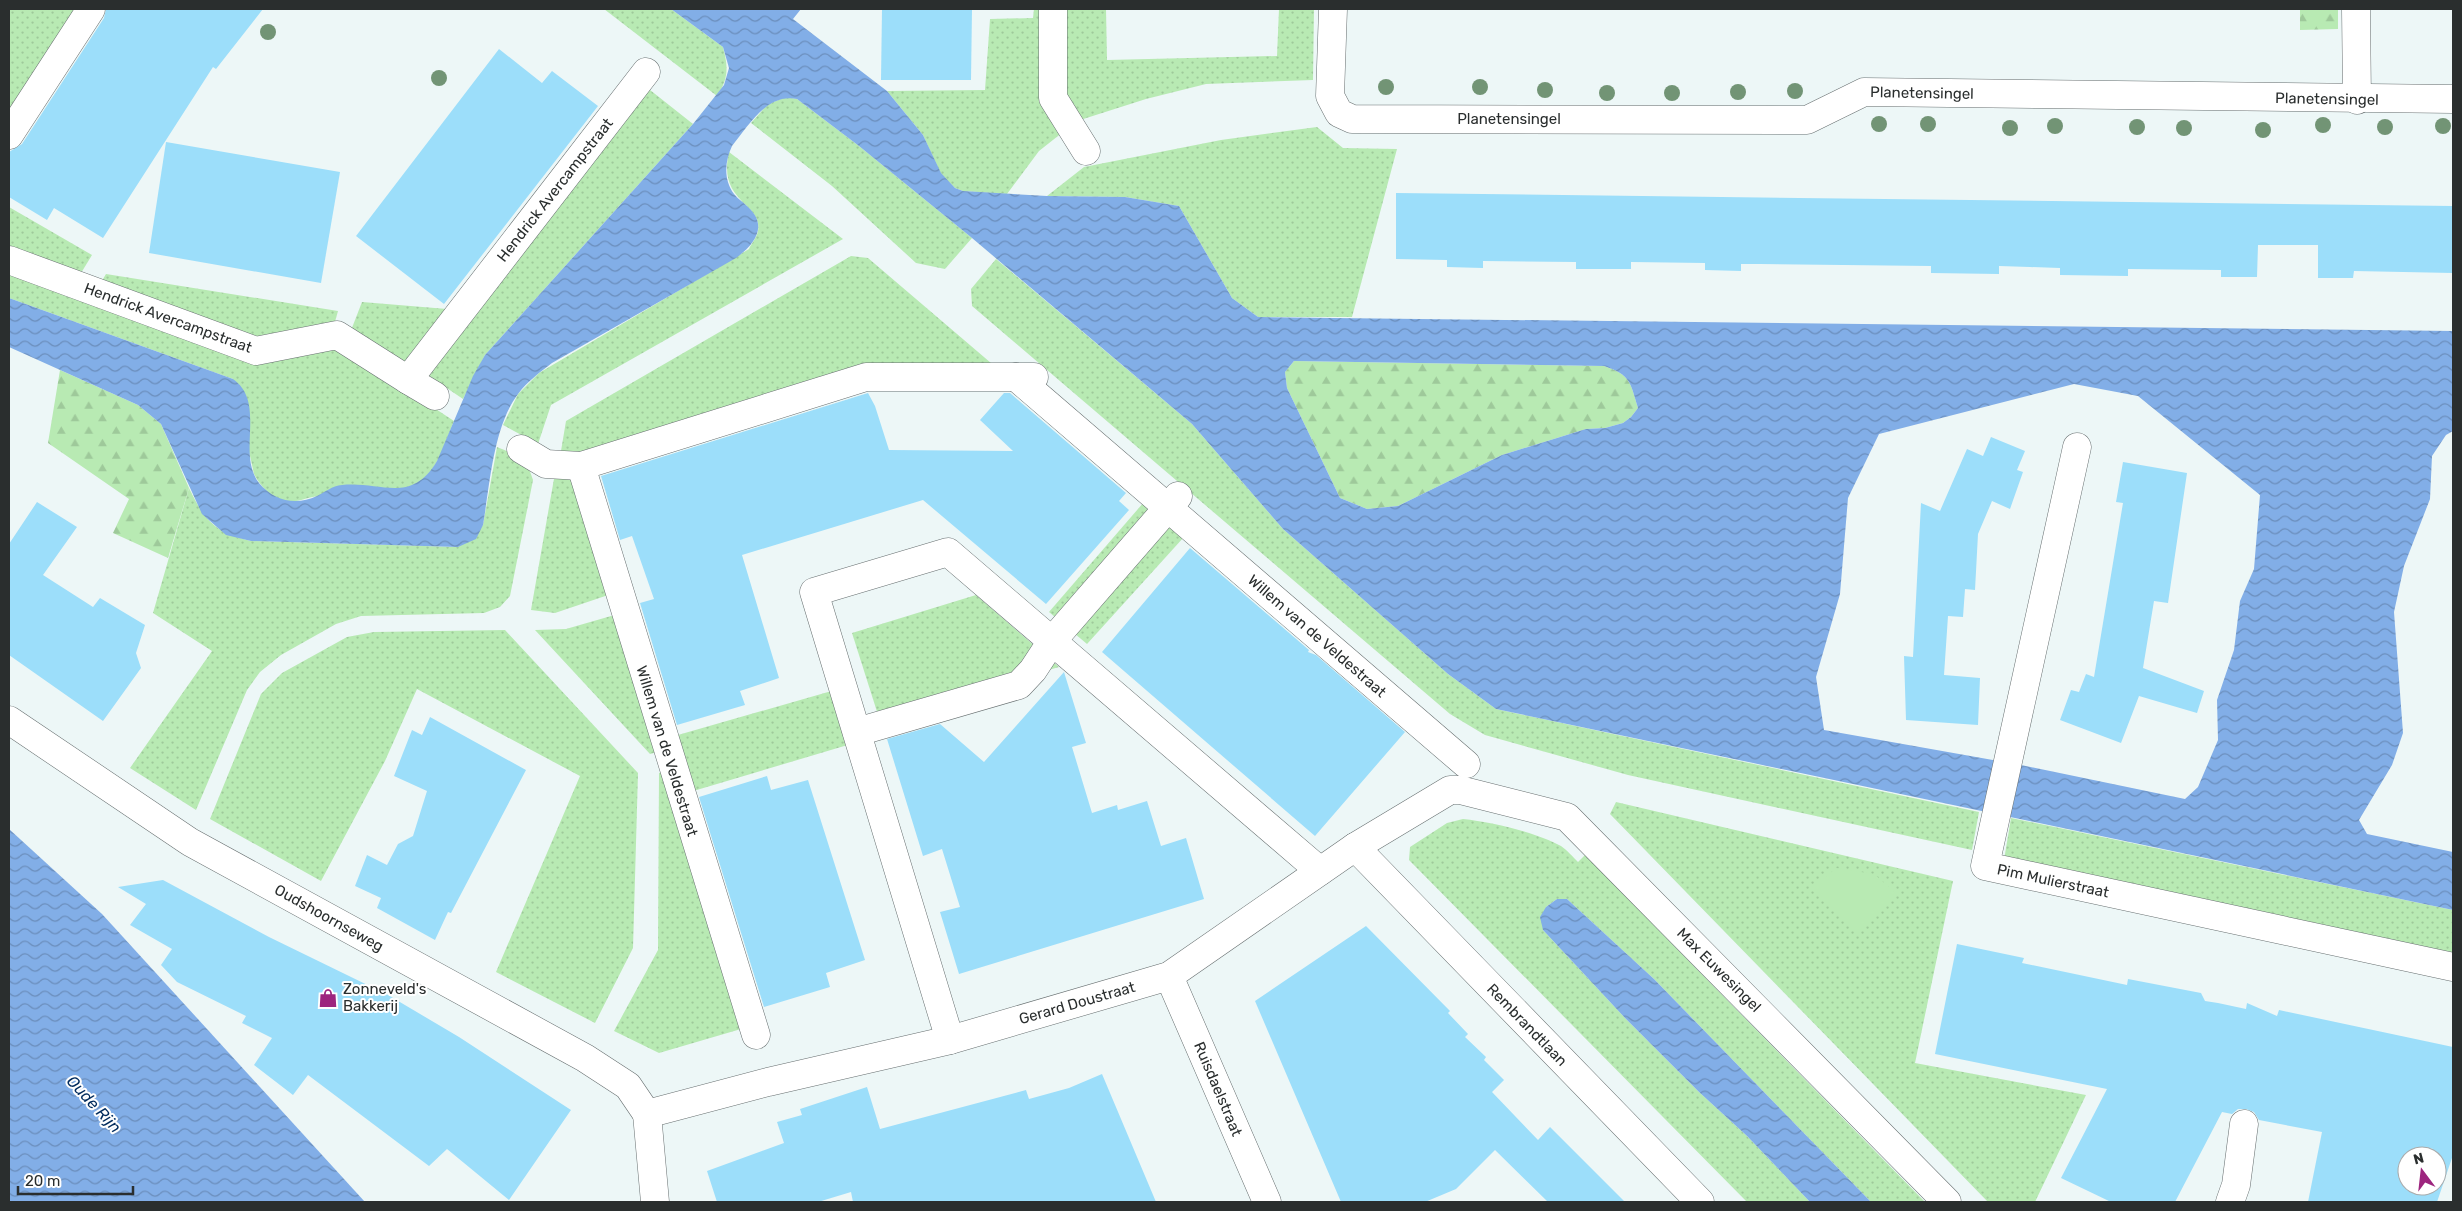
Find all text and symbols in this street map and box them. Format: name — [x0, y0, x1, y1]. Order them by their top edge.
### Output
street label: Planetensingel — [1870, 83, 1974, 103]
street label: Planetensingel — [2275, 89, 2379, 109]
street label: Planetensingel — [1457, 110, 1561, 128]
street label: Hendrick Avercampstraat — [493, 114, 617, 265]
street label: Hendrick Avercampstraat — [82, 279, 255, 357]
street label: Willem van de Veldestraat — [1244, 571, 1390, 701]
street label: Willem van de Veldestraat — [632, 664, 702, 839]
street label: Pim Mulierstraat — [1995, 860, 2111, 902]
street label: Oudshoornseweg — [271, 881, 387, 955]
street label: Max Euwesingel — [1673, 924, 1765, 1016]
street label: Gerard Doustraat — [1017, 978, 1137, 1028]
place label: Zonneveld's Bakkerij — [343, 980, 427, 1015]
street label: Rembrandtlaan — [1483, 980, 1571, 1070]
shop icon: Zonneveld's Bakkerij — [317, 987, 339, 1009]
street label: Ruisdaelstraat — [1190, 1039, 1246, 1139]
water label: Oude Rijn — [63, 1072, 125, 1136]
north arrow — [2397, 1146, 2447, 1196]
text: N — [2412, 1149, 2426, 1168]
scale bar — [18, 1164, 132, 1196]
text: 20 m — [25, 1172, 60, 1190]

